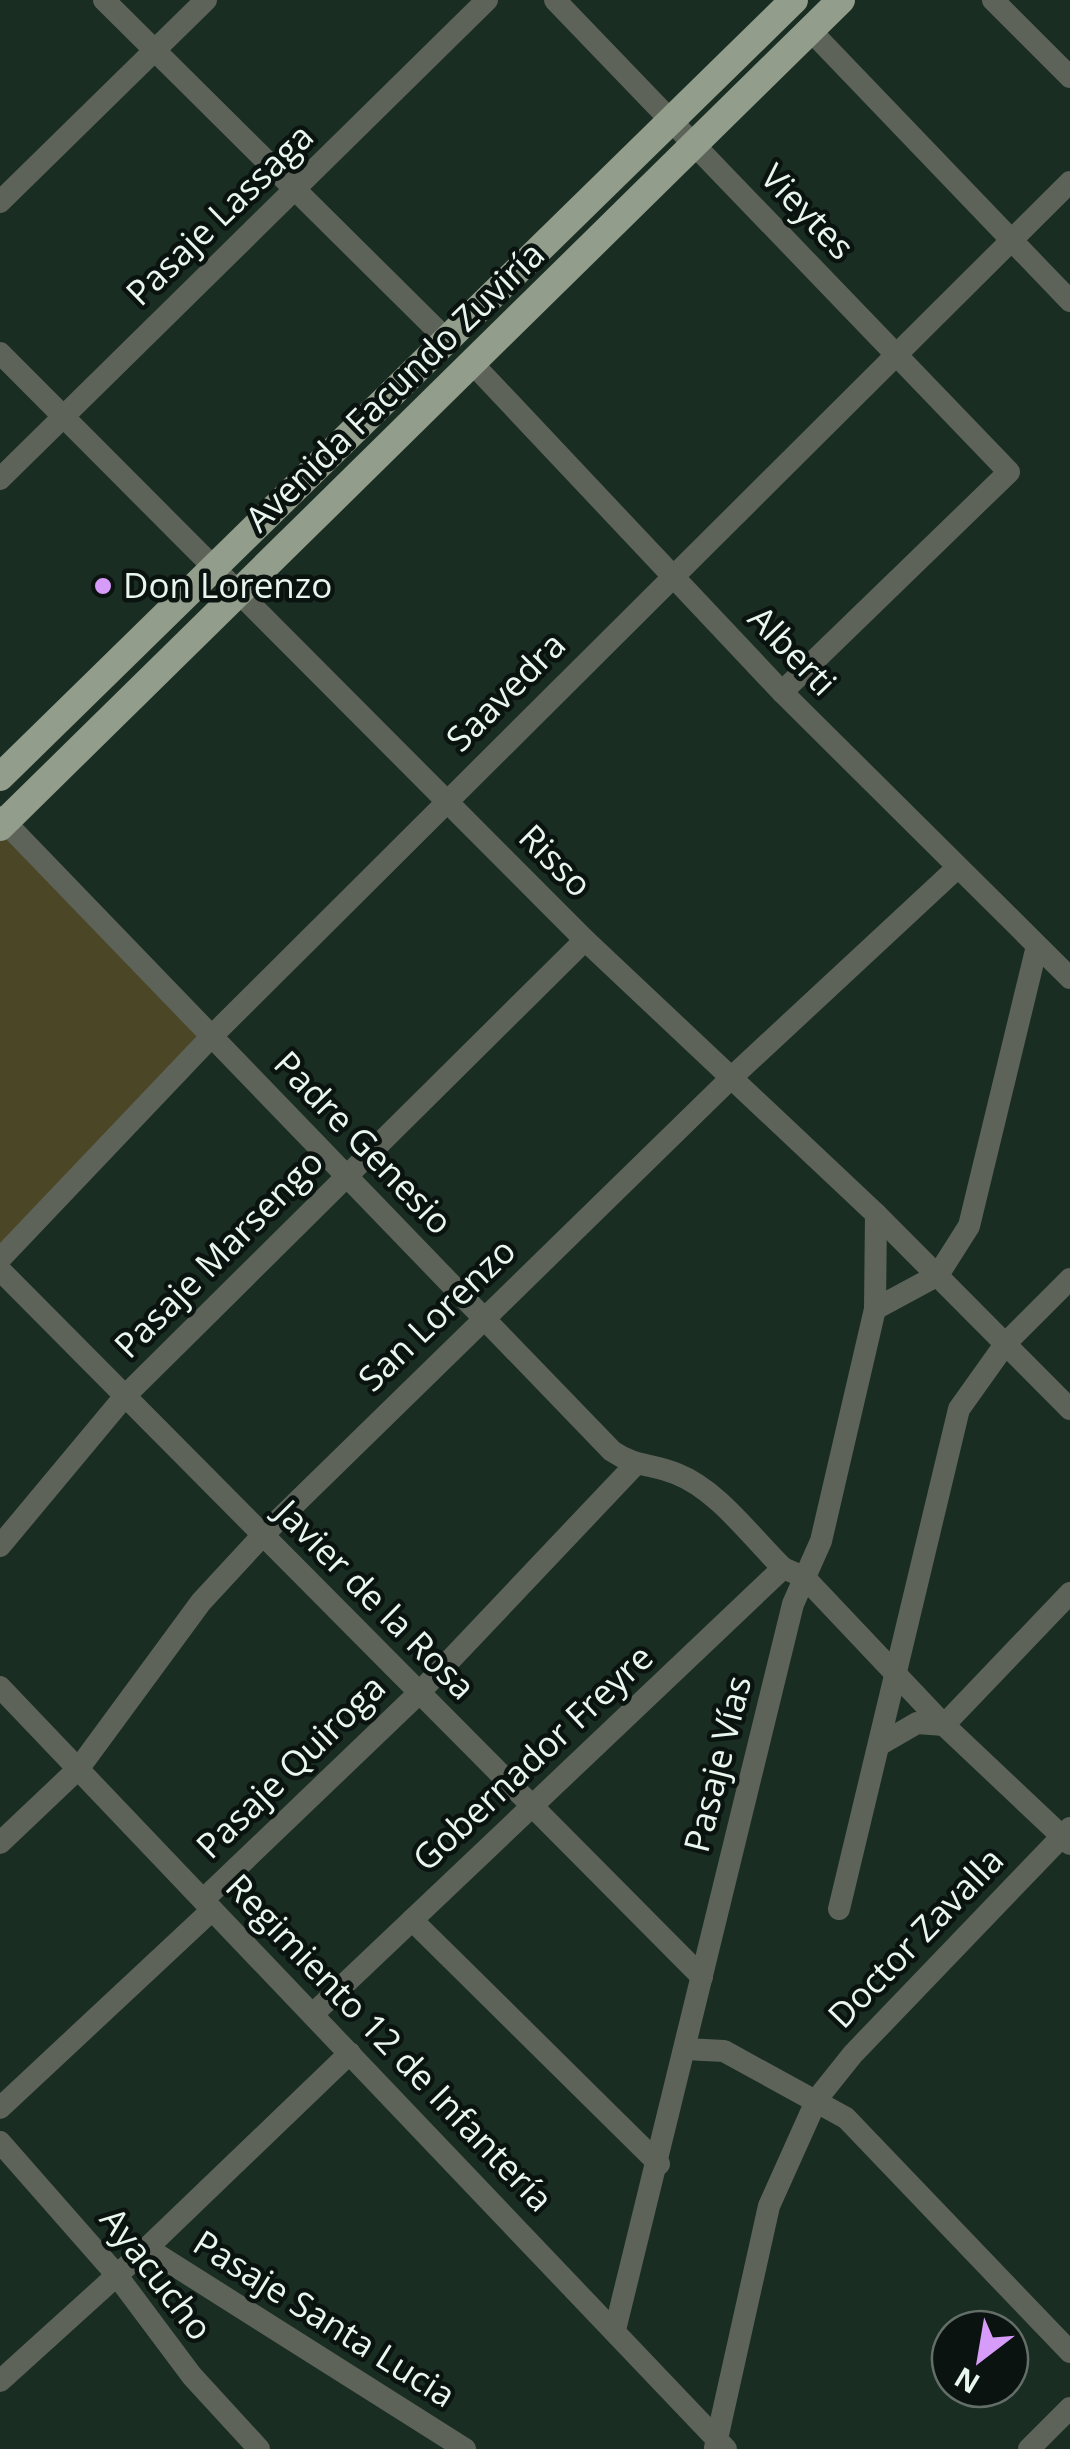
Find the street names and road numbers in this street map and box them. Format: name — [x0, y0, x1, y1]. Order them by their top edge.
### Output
street label: Pasaje Lassaga — [115, 113, 323, 315]
street label: Vieytes — [751, 153, 865, 269]
street label: Avenida Facundo Zuviría — [234, 231, 554, 541]
street label: Alberti — [739, 595, 847, 705]
street label: Saavedra — [435, 621, 575, 761]
street label: Risso — [509, 813, 603, 907]
street label: Padre Genesio — [265, 1040, 464, 1244]
street label: Pasaje Marsengo — [103, 1138, 333, 1368]
street label: San Lorenzo — [347, 1227, 525, 1401]
street label: Javier de la Rosa — [264, 1487, 486, 1709]
street label: Gobernador Freyre — [402, 1633, 662, 1881]
street label: Pasaje Quiroga — [185, 1664, 395, 1868]
street label: Pasaje Vías — [672, 1671, 761, 1857]
street label: Doctor Zavalla — [817, 1837, 1013, 2037]
street label: Regimiento 12 de Infantería — [216, 1863, 564, 2221]
street label: Ayacucho — [90, 2197, 224, 2349]
street label: Pasaje Santa Lucia — [185, 2218, 465, 2417]

